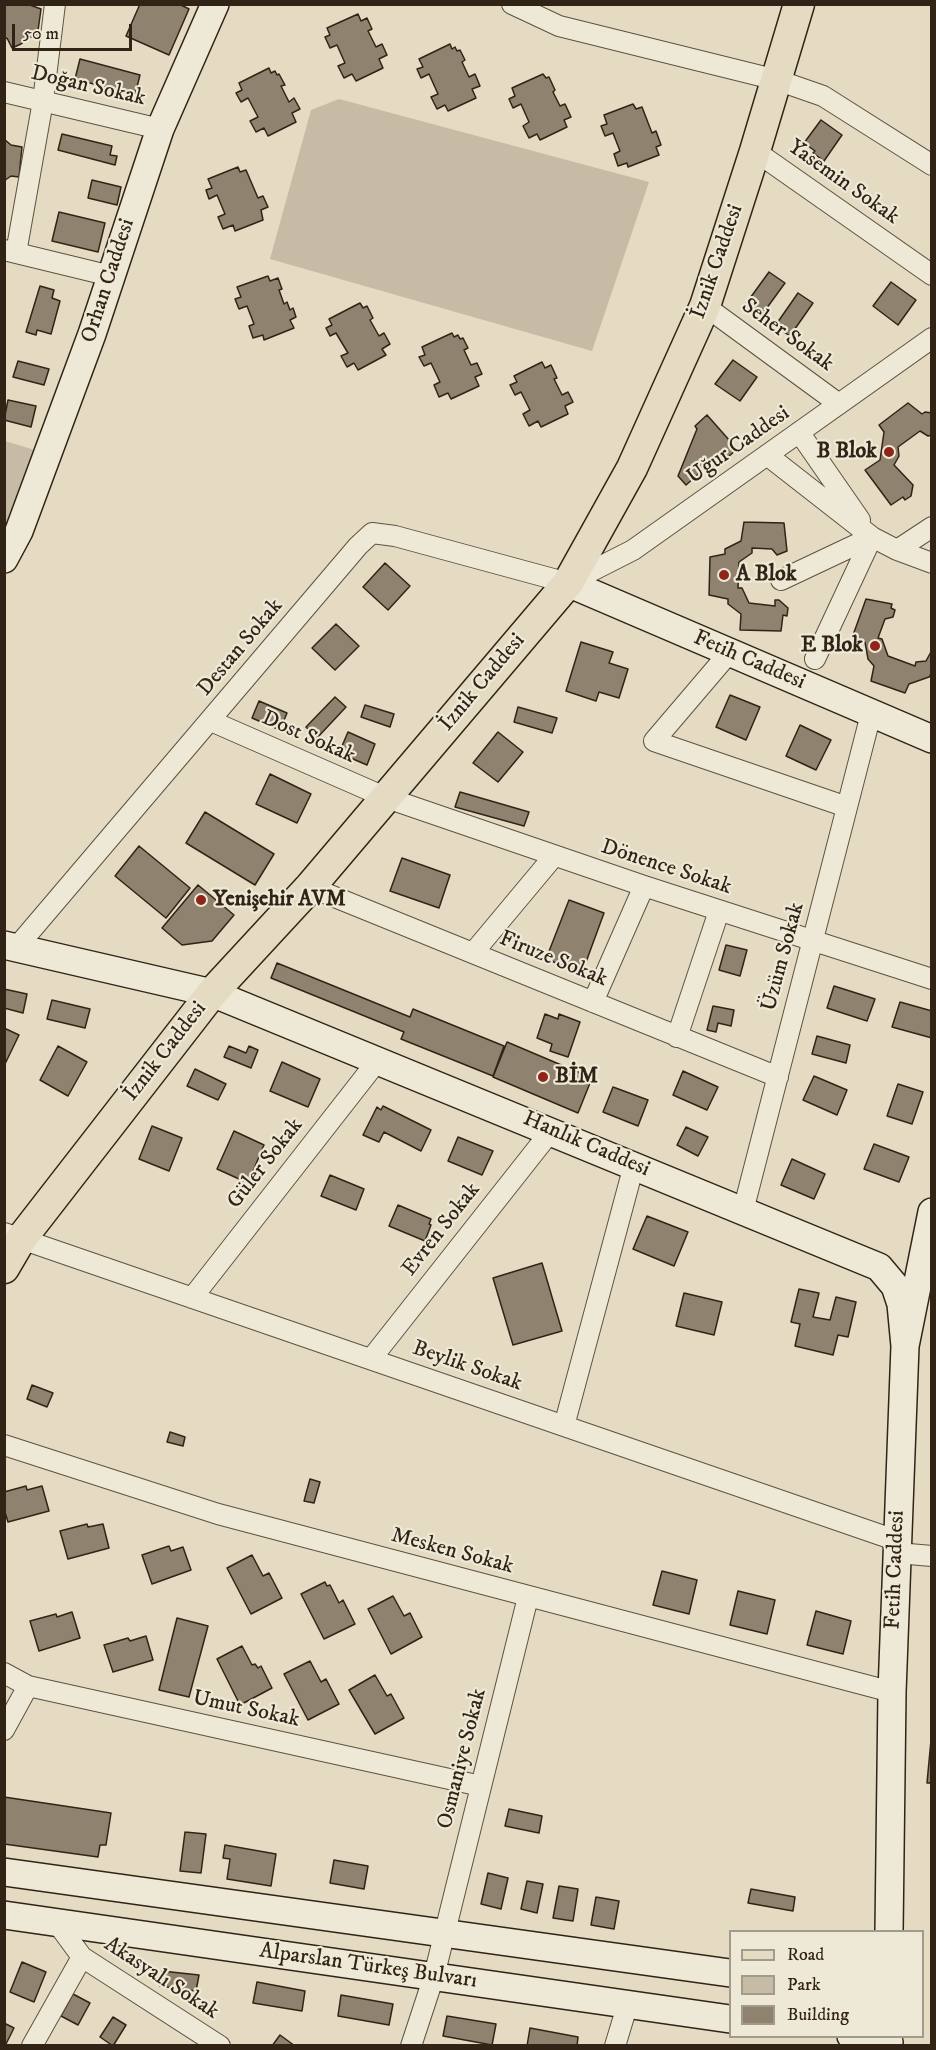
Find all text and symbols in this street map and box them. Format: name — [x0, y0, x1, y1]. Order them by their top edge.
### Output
scale bar — [15, 12, 135, 50]
text: 50 m — [23, 23, 59, 45]
street label: Doğan Sokak — [28, 61, 148, 113]
street label: Yasemin Sokak — [782, 135, 904, 231]
street label: İznik Caddesi — [686, 201, 750, 323]
street label: Orhan Caddesi — [77, 216, 141, 346]
street label: Seher Sokak — [736, 294, 838, 378]
street label: Uğur Caddesi — [683, 401, 795, 491]
place label: B Blok — [816, 439, 877, 465]
marker: B Blok — [882, 445, 896, 459]
place label: A Blok — [736, 562, 797, 588]
marker: A Blok — [717, 568, 731, 582]
street label: Destan Sokak — [193, 594, 289, 702]
street label: Fetih Caddesi — [689, 626, 809, 696]
street label: İznik Caddesi — [434, 629, 532, 737]
place label: E Blok — [801, 633, 863, 659]
marker: E Blok — [868, 639, 882, 653]
street label: Dost Sokak — [257, 706, 359, 770]
street label: Dönence Sokak — [597, 834, 735, 902]
place label: Yenişehir AVM — [213, 887, 346, 913]
marker: Yenişehir AVM — [194, 893, 208, 907]
street label: Üzüm Sokak — [757, 900, 811, 1014]
street label: Firuze Sokak — [495, 926, 611, 994]
street label: İznik Caddesi — [119, 997, 213, 1107]
place label: BİM — [555, 1064, 598, 1090]
marker: BİM — [536, 1070, 550, 1084]
street label: Hanlık Caddesi — [519, 1106, 653, 1184]
street label: Güler Sokak — [222, 1113, 310, 1215]
street label: Evren Sokak — [397, 1178, 487, 1282]
street label: Beylik Sokak — [409, 1336, 525, 1398]
street label: Fetih Caddesi — [881, 1510, 911, 1630]
street label: Mesken Sokak — [388, 1523, 516, 1581]
street label: Umut Sokak — [190, 1686, 302, 1734]
street label: Osmaniye Sokak — [433, 1686, 493, 1832]
legend — [729, 1930, 924, 2038]
street label: Akasyalı Sokak — [99, 1932, 223, 2026]
street label: Alparslan Türkeş Bulvarı — [258, 1939, 478, 1995]
text: Road — [787, 1944, 824, 1966]
text: Park — [787, 1974, 821, 1996]
text: Building — [787, 2004, 849, 2026]

